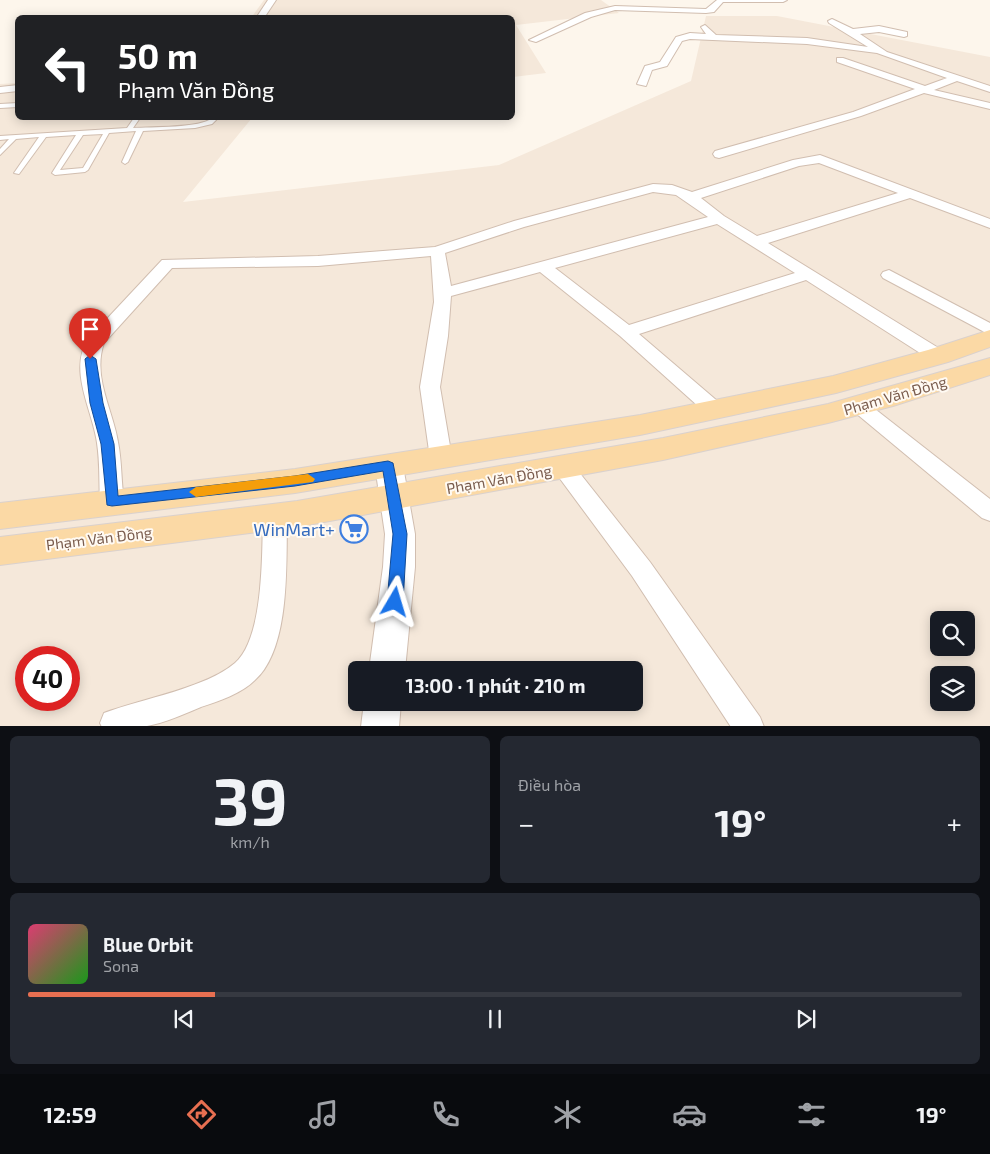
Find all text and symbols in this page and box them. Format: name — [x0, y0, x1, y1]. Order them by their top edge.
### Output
text: 50 m — [118, 34, 198, 76]
icon: left — [35, 35, 100, 100]
text: Phạm Văn Đồng — [118, 76, 274, 102]
pin — [69, 308, 111, 359]
icon: arrive — [76, 315, 104, 343]
street label: Phạm Văn Đồng — [841, 371, 949, 418]
street label: Phạm Văn Đồng — [445, 461, 554, 497]
supermarket icon: WinMart+ — [339, 514, 369, 544]
place label: WinMart+ — [253, 518, 335, 540]
street label: Phạm Văn Đồng — [45, 522, 154, 553]
position arrow — [368, 575, 420, 627]
map controls — [930, 611, 975, 711]
button: search — [930, 611, 975, 656]
speed limit sign: 40 — [15, 646, 80, 711]
button: layers — [930, 666, 975, 711]
text: 13:00 · 1 phút · 210 m — [405, 674, 586, 697]
text: 39 — [212, 760, 288, 838]
text: Điều hòa — [518, 775, 581, 794]
text: 19° — [715, 799, 766, 845]
text: − — [518, 806, 534, 840]
text: + — [947, 806, 962, 840]
text: km/h — [230, 832, 270, 851]
text: Blue Orbit — [103, 933, 193, 956]
text: Sona — [103, 956, 139, 975]
icon: previous — [170, 1005, 198, 1033]
icon: pause — [481, 1005, 509, 1033]
icon: next — [792, 1005, 820, 1033]
icon: directions — [184, 1097, 219, 1132]
icon: music — [306, 1097, 341, 1132]
icon: phone — [428, 1097, 463, 1132]
icon: climate — [550, 1097, 585, 1132]
icon: car — [672, 1097, 707, 1132]
icon: filters — [794, 1097, 829, 1132]
text: 12:59 — [44, 1101, 97, 1127]
text: 19° — [916, 1101, 946, 1127]

